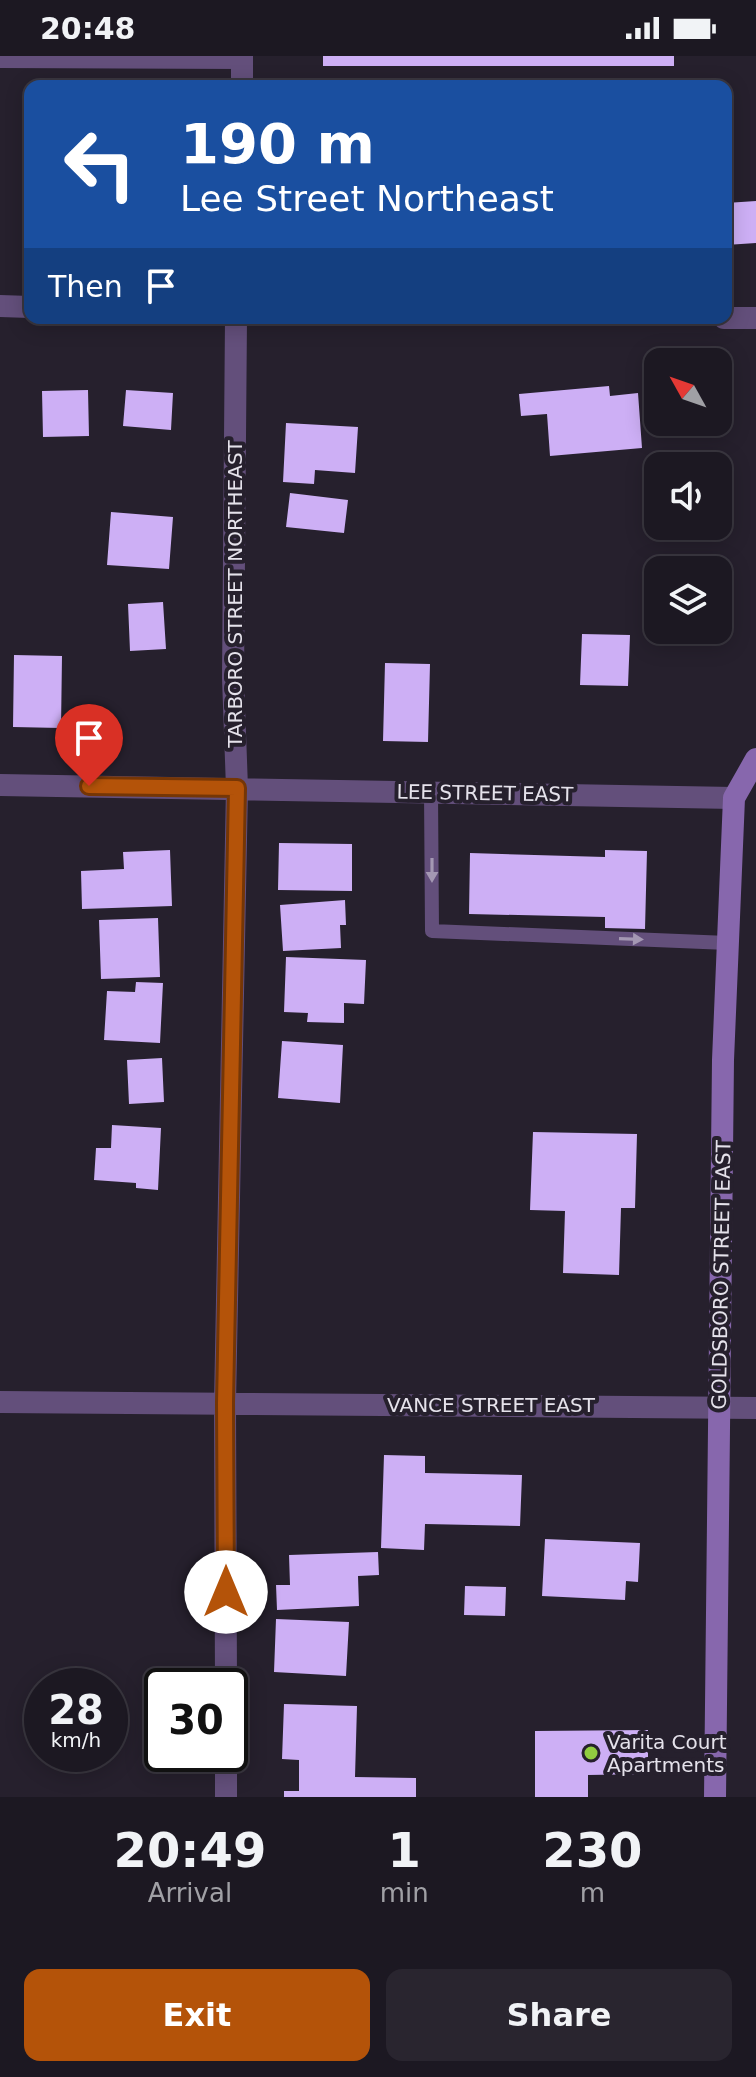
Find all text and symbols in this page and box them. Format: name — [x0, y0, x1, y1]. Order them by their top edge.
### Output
text: 20:48 — [40, 11, 136, 46]
text: 190 m — [180, 111, 375, 176]
icon: left — [48, 112, 152, 216]
text: Lee Street Northeast — [180, 178, 554, 219]
icon: arrive — [139, 264, 183, 308]
text: Then — [48, 269, 123, 304]
north arrow — [644, 348, 732, 436]
map controls — [644, 348, 732, 644]
street label: TARBORO STREET NORTHEAST — [223, 439, 247, 749]
button: sound — [644, 452, 732, 540]
button: layers — [644, 556, 732, 644]
pin — [55, 704, 123, 786]
icon: arrive — [67, 716, 111, 760]
street label: LEE STREET EAST — [396, 779, 574, 807]
one-way arrow — [426, 858, 438, 883]
one-way arrow — [619, 933, 644, 946]
street label: GOLDSBORO STREET EAST — [707, 1139, 735, 1410]
street label: VANCE STREET EAST — [387, 1393, 596, 1417]
position arrow — [184, 1550, 268, 1634]
speed limit sign: 30 — [144, 1668, 248, 1772]
text: 28 — [48, 1687, 104, 1733]
text: km/h — [51, 1728, 101, 1752]
place label: Varita Court Apartments — [607, 1730, 727, 1777]
marker: Varita Court Apartments — [582, 1744, 600, 1762]
text: 20:49 — [113, 1822, 266, 1878]
text: 1 — [388, 1822, 421, 1878]
text: 230 — [542, 1822, 642, 1878]
text: Arrival — [148, 1878, 232, 1908]
text: min — [380, 1878, 429, 1908]
text: m — [580, 1878, 605, 1908]
button: Exit — [24, 1969, 370, 2061]
button: Share — [386, 1969, 732, 2061]

